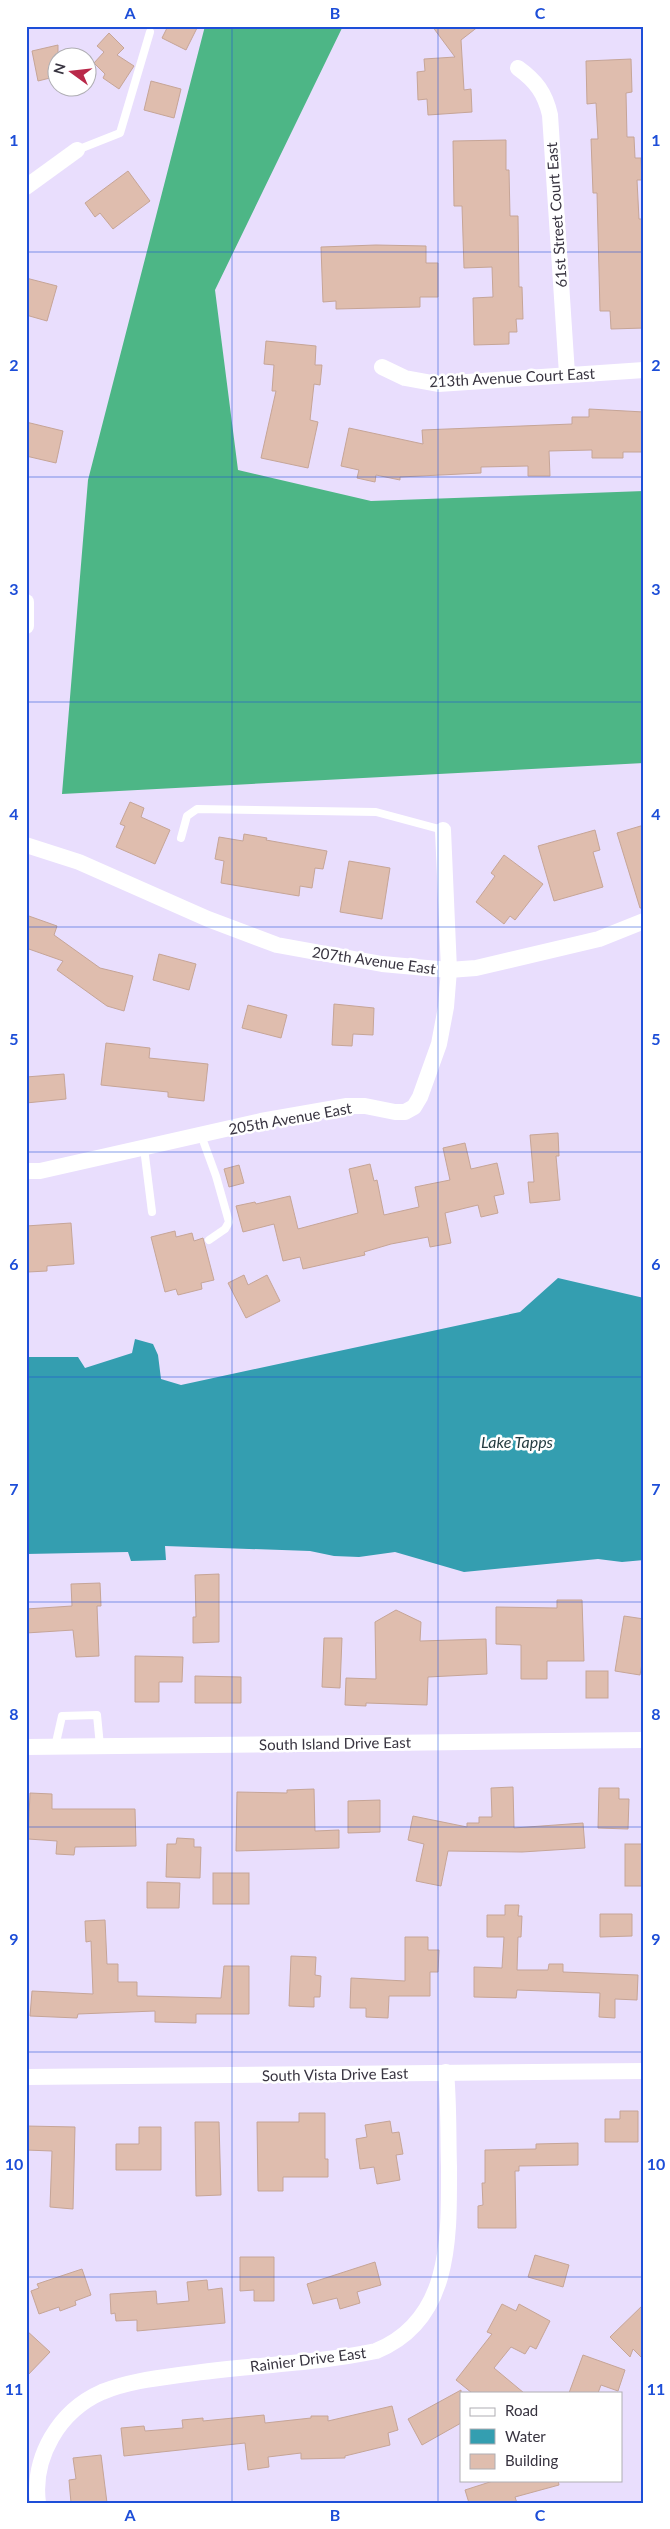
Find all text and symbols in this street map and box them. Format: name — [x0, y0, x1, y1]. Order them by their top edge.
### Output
text: A — [123, 3, 136, 22]
text: B — [330, 3, 340, 22]
text: C — [535, 3, 546, 22]
north arrow — [48, 48, 98, 98]
text: N — [49, 61, 69, 76]
text: 1 — [9, 130, 19, 149]
text: 1 — [651, 130, 661, 149]
street label: 61st Street Court East — [542, 141, 570, 288]
text: 2 — [9, 355, 19, 374]
text: 2 — [651, 355, 661, 374]
street label: 213th Avenue Court East — [429, 364, 596, 390]
text: 3 — [9, 579, 19, 598]
text: 3 — [651, 579, 661, 598]
text: 4 — [9, 804, 19, 823]
text: 4 — [651, 804, 661, 823]
street label: 207th Avenue East — [311, 942, 438, 978]
text: 5 — [9, 1029, 19, 1048]
text: 5 — [651, 1029, 661, 1048]
street label: 205th Avenue East — [227, 1098, 354, 1138]
text: 6 — [9, 1254, 19, 1273]
text: 6 — [651, 1254, 661, 1273]
water label: Lake Tapps — [481, 1432, 554, 1451]
text: 7 — [9, 1479, 19, 1498]
text: 7 — [651, 1479, 661, 1498]
text: 8 — [9, 1704, 19, 1723]
text: 8 — [651, 1704, 661, 1723]
street label: South Island Drive East — [259, 1733, 412, 1753]
text: 9 — [9, 1929, 19, 1948]
text: 9 — [651, 1929, 661, 1948]
street label: South Vista Drive East — [262, 2064, 409, 2084]
text: 10 — [5, 2154, 23, 2173]
text: 10 — [647, 2154, 665, 2173]
street label: Rainier Drive East — [249, 2343, 368, 2375]
text: 11 — [5, 2379, 23, 2398]
text: 11 — [647, 2379, 665, 2398]
legend — [460, 2392, 622, 2482]
text: Road — [505, 2401, 538, 2419]
text: Water — [505, 2427, 546, 2445]
text: Building — [505, 2451, 558, 2469]
text: A — [123, 2505, 136, 2524]
text: B — [330, 2505, 340, 2524]
text: C — [535, 2505, 546, 2524]

